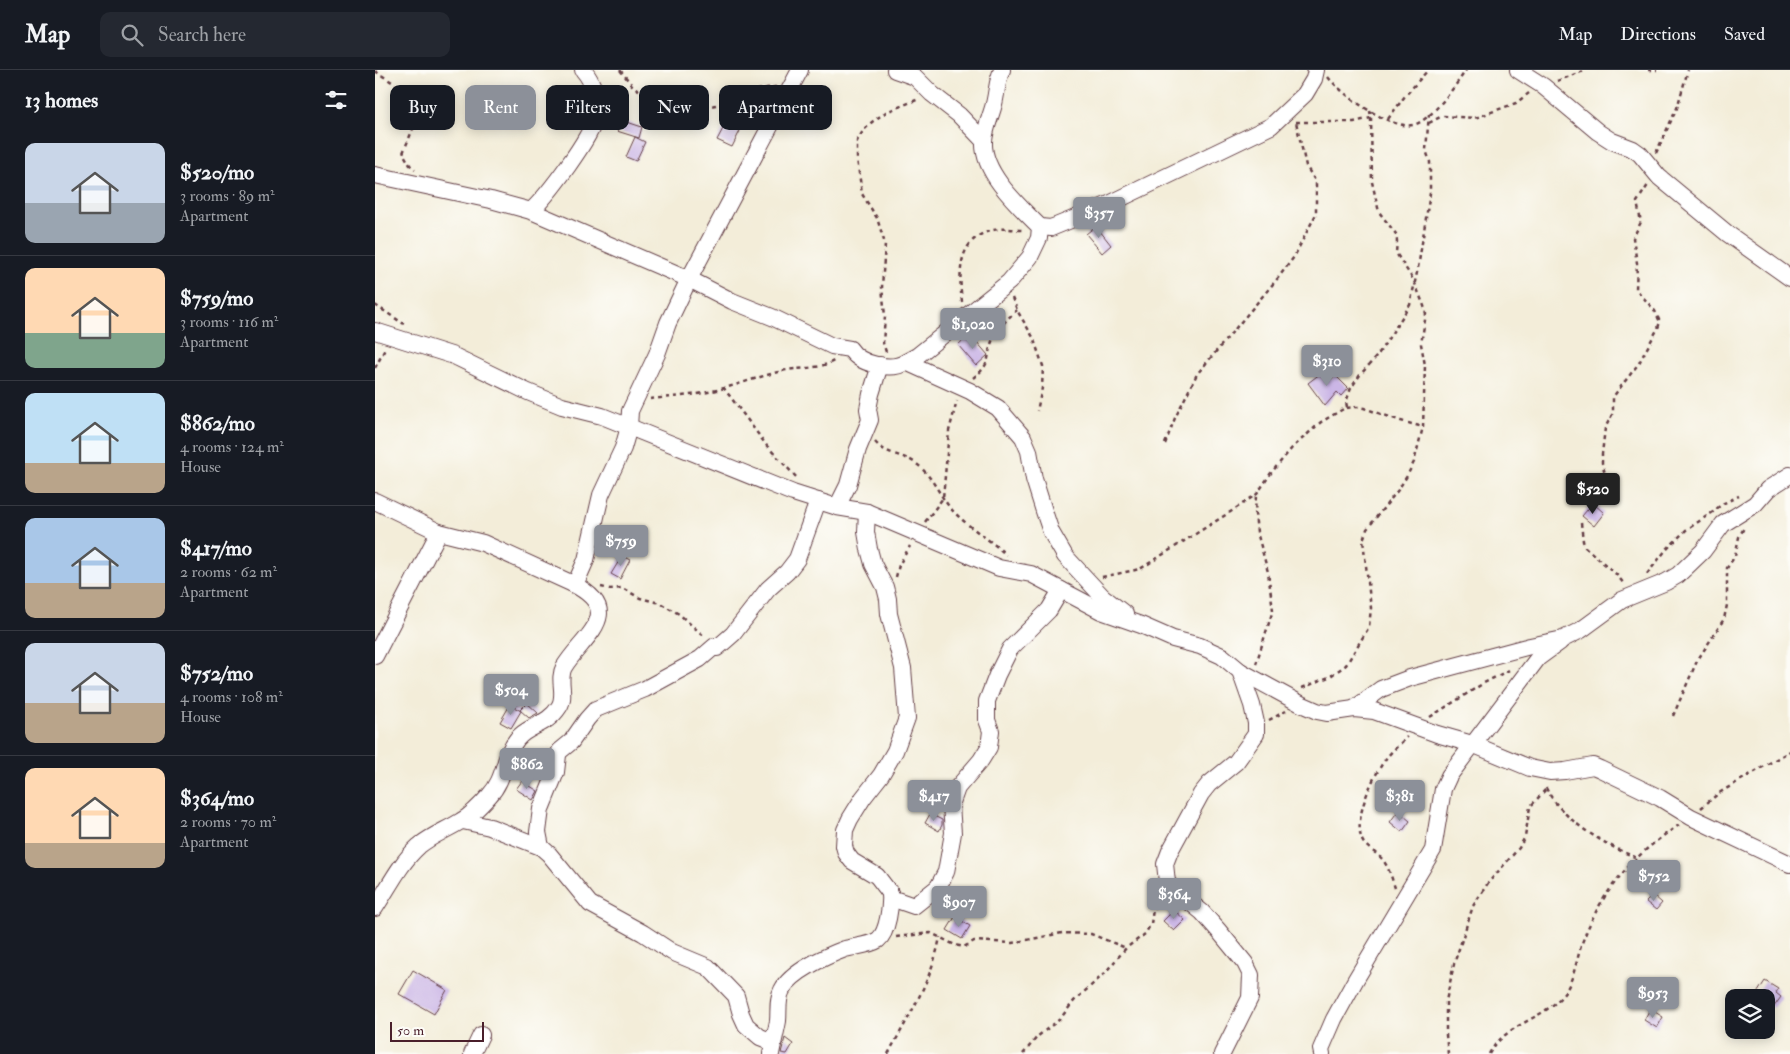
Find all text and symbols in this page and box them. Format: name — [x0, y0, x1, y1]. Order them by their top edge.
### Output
search box — [100, 12, 450, 57]
text: Map — [25, 19, 70, 50]
icon: search — [118, 21, 146, 49]
text: Search here — [158, 23, 246, 47]
text: Map — [1559, 23, 1592, 46]
text: Directions — [1620, 23, 1696, 46]
text: Saved — [1724, 23, 1765, 46]
chip: Buy — [390, 85, 455, 130]
chip: Rent — [465, 85, 536, 130]
chip: Filters — [546, 85, 629, 130]
chip: New — [639, 85, 709, 130]
chip: Apartment — [719, 85, 832, 130]
icon: filters — [322, 86, 350, 114]
text: 13 homes — [25, 87, 98, 114]
text: $520/mo — [180, 159, 254, 186]
icon: home — [65, 163, 125, 223]
text: 3 rooms · 89 m² — [180, 186, 275, 206]
pin: $357 — [1069, 196, 1129, 239]
text: $357 — [1084, 203, 1114, 223]
text: Apartment — [180, 206, 248, 226]
text: $759/mo — [180, 285, 253, 312]
icon: home — [65, 288, 125, 348]
pin: $1,020 — [932, 308, 1014, 350]
text: 3 rooms · 116 m² — [180, 312, 278, 332]
text: $1,020 — [951, 314, 995, 334]
text: Apartment — [180, 332, 248, 352]
pin: $310 — [1297, 344, 1357, 387]
text: $310 — [1312, 351, 1342, 371]
text: $862/mo — [180, 410, 255, 437]
icon: home — [65, 413, 125, 473]
text: 4 rooms · 124 m² — [180, 437, 284, 457]
text: House — [180, 457, 221, 477]
pin: $520 — [1563, 472, 1623, 515]
text: $520 — [1577, 479, 1609, 499]
pin: $759 — [591, 524, 651, 567]
text: $759 — [605, 531, 637, 551]
text: $417/mo — [180, 535, 252, 562]
icon: home — [65, 538, 125, 598]
text: 2 rooms · 62 m² — [180, 562, 277, 582]
text: Apartment — [180, 582, 248, 602]
text: $752/mo — [180, 660, 253, 687]
icon: home — [65, 663, 125, 723]
pin: $504 — [481, 674, 541, 716]
text: $504 — [495, 680, 527, 700]
text: 4 rooms · 108 m² — [180, 687, 283, 707]
text: House — [180, 707, 221, 727]
pin: $862 — [497, 748, 557, 790]
text: $862 — [511, 754, 543, 774]
pin: $417 — [904, 780, 964, 822]
pin: $381 — [1370, 780, 1430, 822]
text: $364/mo — [180, 785, 254, 812]
text: $417 — [919, 786, 949, 806]
text: $381 — [1386, 786, 1414, 806]
icon: home — [65, 788, 125, 848]
text: 2 rooms · 70 m² — [180, 812, 276, 832]
text: Apartment — [180, 832, 248, 852]
pin: $752 — [1624, 860, 1684, 902]
text: $752 — [1638, 866, 1670, 886]
pin: $364 — [1144, 878, 1204, 920]
text: $364 — [1158, 884, 1190, 904]
pin: $907 — [929, 886, 989, 928]
text: $907 — [943, 892, 975, 912]
pin: $953 — [1623, 976, 1683, 1019]
text: $953 — [1638, 983, 1668, 1003]
map controls — [1725, 989, 1775, 1039]
button: layers — [1725, 989, 1775, 1039]
scale bar — [390, 1019, 484, 1042]
text: 50 m — [397, 1022, 424, 1039]

